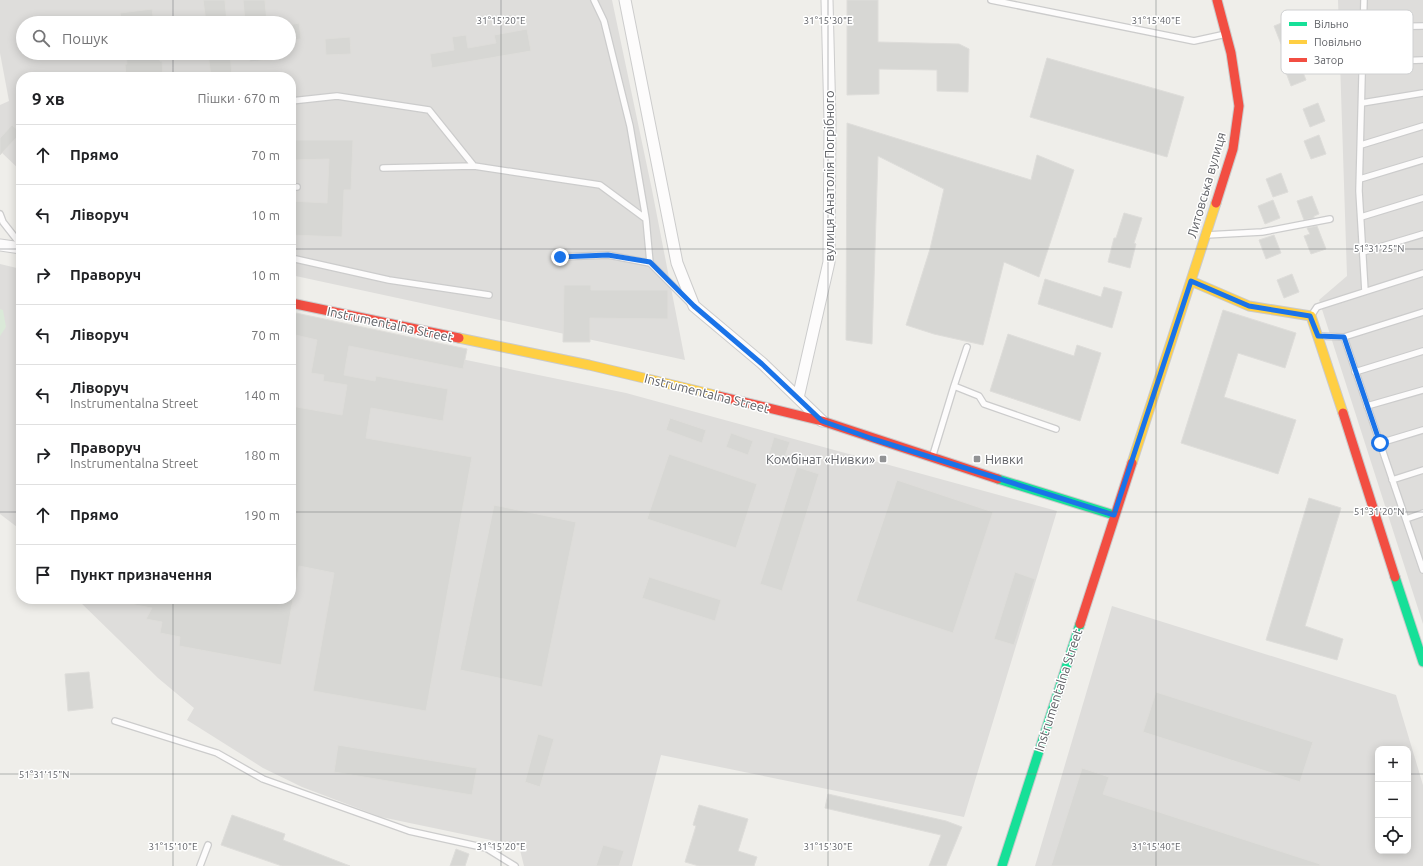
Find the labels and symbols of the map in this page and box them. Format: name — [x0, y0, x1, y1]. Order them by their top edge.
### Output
legend — [1281, 10, 1413, 74]
text: 31°15'20"E — [476, 15, 526, 26]
text: 31°15'30"E — [803, 15, 853, 26]
text: 31°15'40"E — [1131, 15, 1181, 26]
text: Вільно — [1314, 18, 1349, 30]
text: Повільно — [1314, 36, 1362, 48]
text: Затор — [1314, 54, 1344, 66]
street label: вулиця Анатолія Погрібного — [822, 90, 836, 262]
street label: Литовська вулиця — [1184, 130, 1228, 240]
text: 51°31'25"N — [1354, 243, 1404, 254]
route end — [551, 248, 569, 266]
street label: Instrumentalna Street — [326, 304, 454, 344]
street label: Instrumentalna Street — [643, 371, 771, 415]
route start — [1371, 434, 1389, 452]
place label: Комбінат «Нивки» — [766, 452, 875, 466]
place label: Нивки — [985, 452, 1023, 466]
marker: Комбінат «Нивки» — [878, 454, 888, 464]
marker: Нивки — [972, 454, 982, 464]
text: 51°31'20"N — [1354, 506, 1404, 517]
street label: Instrumentalna Street — [1032, 627, 1084, 753]
text: 51°31'15"N — [19, 769, 69, 780]
text: 31°15'10"E — [148, 841, 198, 852]
text: 31°15'20"E — [476, 841, 526, 852]
text: 31°15'30"E — [803, 841, 853, 852]
text: 31°15'40"E — [1131, 841, 1181, 852]

